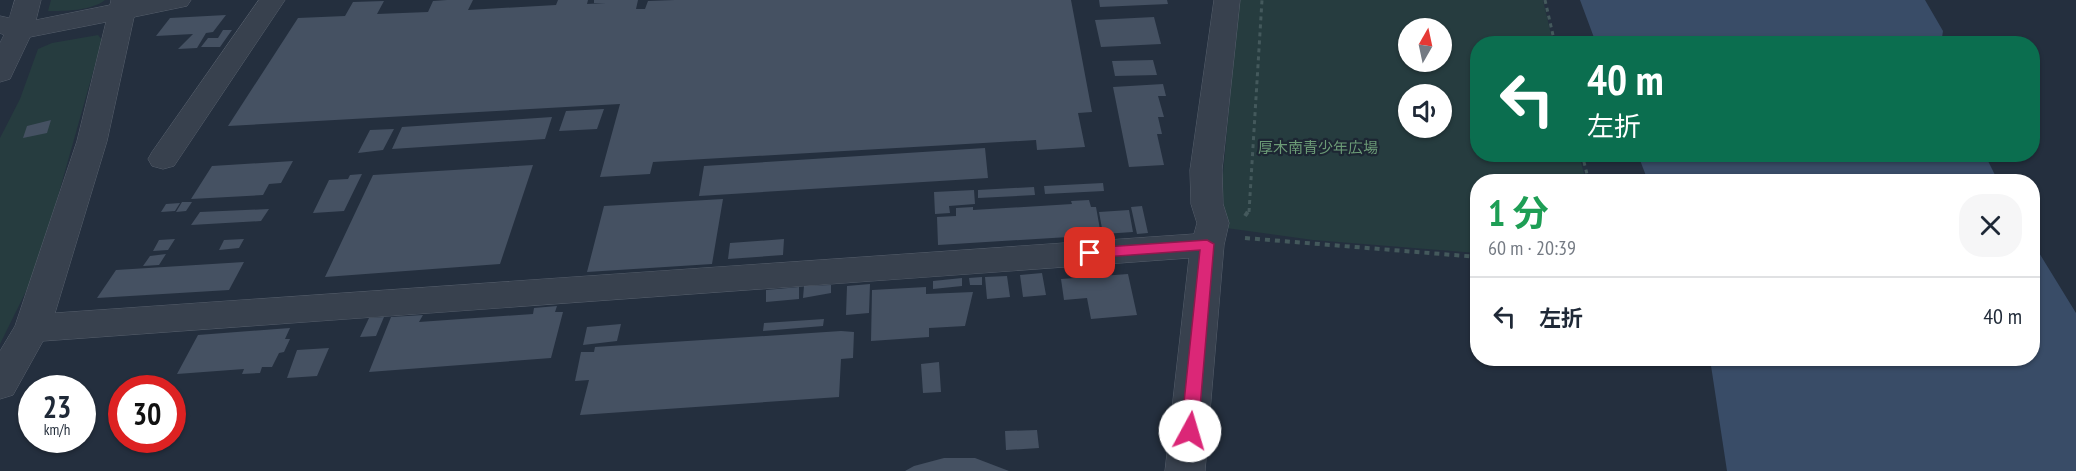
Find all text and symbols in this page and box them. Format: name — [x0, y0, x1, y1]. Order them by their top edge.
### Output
north arrow — [1398, 18, 1452, 72]
map controls — [1398, 18, 1452, 138]
text: 40 m — [1587, 52, 1664, 107]
icon: left — [1488, 60, 1566, 138]
button: sound — [1398, 84, 1452, 138]
text: 左折 — [1587, 109, 1641, 143]
park label: 厚木南青少年広場 — [1258, 138, 1378, 157]
text: 1 分 — [1488, 189, 1549, 236]
button: close — [1959, 194, 2022, 257]
pin — [1064, 227, 1115, 278]
text: 60 m · 20:39 — [1488, 235, 1576, 261]
icon: arrive — [1073, 236, 1106, 269]
icon: left — [1488, 300, 1521, 333]
text: 40 m — [1983, 302, 2022, 330]
text: 左折 — [1539, 304, 1583, 332]
speed limit sign: 30 — [108, 375, 186, 453]
text: 23 — [43, 387, 71, 426]
position arrow — [1158, 399, 1222, 463]
text: km/h — [44, 420, 70, 439]

